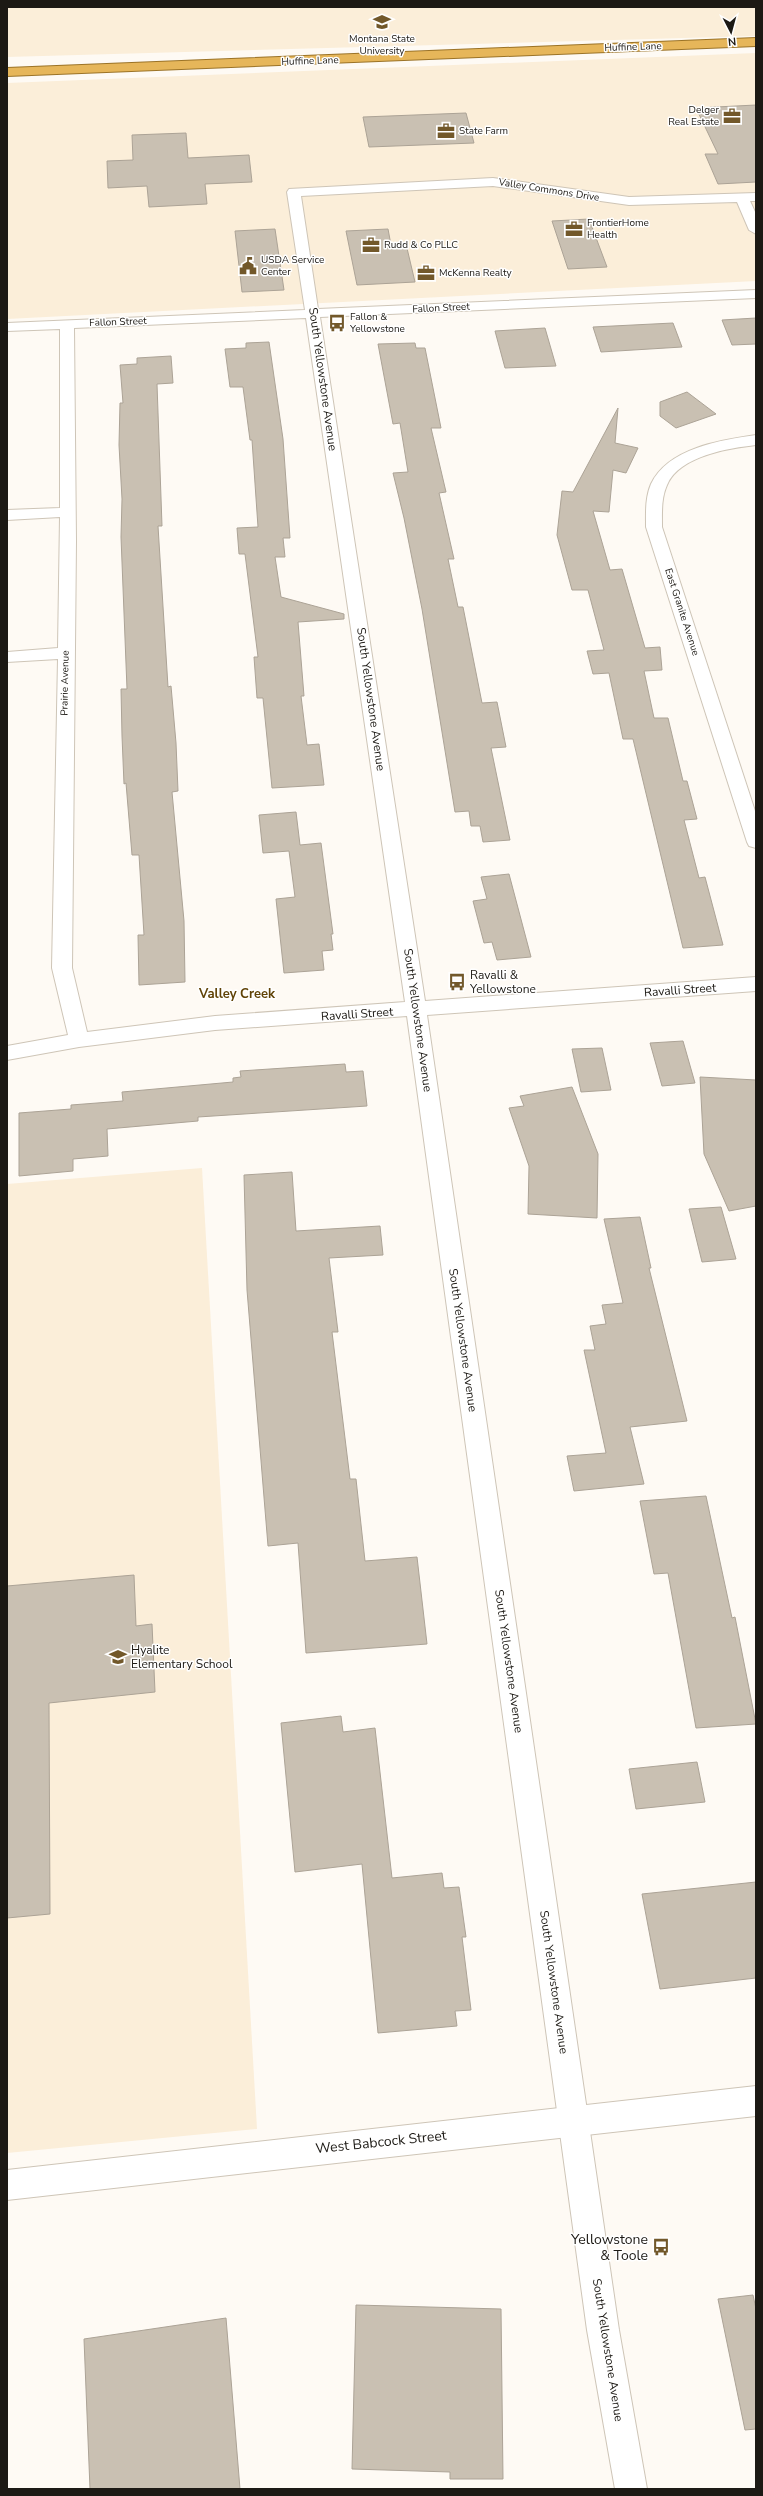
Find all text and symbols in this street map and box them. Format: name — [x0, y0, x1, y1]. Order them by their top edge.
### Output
school or university icon: Montana State University — [372, 12, 392, 32]
north arrow — [711, 12, 751, 52]
place label: Montana State University — [349, 32, 415, 58]
text: N — [727, 34, 737, 49]
street label: Huffine Lane — [604, 39, 662, 55]
street label: Huffine Lane — [281, 53, 339, 69]
place label: Delger Real Estate — [668, 103, 719, 129]
office icon: Delger Real Estate — [722, 106, 742, 126]
office icon: State Farm — [436, 121, 456, 141]
place label: State Farm — [459, 124, 508, 138]
street label: Valley Commons Drive — [497, 175, 600, 205]
place label: FrontierHome Health — [587, 216, 649, 242]
office icon: FrontierHome Health — [564, 219, 584, 239]
office icon: Rudd & Co PLLC — [361, 235, 381, 255]
place label: Rudd & Co PLLC — [384, 238, 458, 252]
place label: USDA Service Center — [261, 253, 324, 279]
public building icon: USDA Service Center — [238, 256, 258, 276]
office icon: McKenna Realty — [416, 263, 436, 283]
place label: McKenna Realty — [439, 266, 512, 280]
street label: Fallon Street — [412, 299, 471, 316]
street label: South Yellowstone Avenue — [305, 306, 341, 452]
place label: Fallon & Yellowstone — [349, 310, 405, 336]
bus stop icon: Fallon & Yellowstone — [327, 313, 347, 333]
street label: Fallon Street — [89, 314, 147, 330]
street label: East Granite Avenue — [661, 566, 703, 658]
street label: South Yellowstone Avenue — [353, 626, 389, 772]
street label: Prairie Avenue — [57, 650, 73, 716]
street label: South Yellowstone Avenue — [400, 947, 436, 1093]
place label: Ravalli & Yellowstone — [469, 967, 536, 997]
bus stop icon: Ravalli & Yellowstone — [447, 972, 467, 992]
street label: Ravalli Street — [643, 979, 717, 1001]
district label: Valley Creek — [198, 985, 276, 1003]
street label: Ravalli Street — [320, 1003, 394, 1025]
street label: South Yellowstone Avenue — [445, 1267, 481, 1413]
street label: South Yellowstone Avenue — [491, 1588, 527, 1734]
place label: Hyalite Elementary School — [131, 1642, 233, 1672]
school or university icon: Hyalite Elementary School — [108, 1647, 128, 1667]
street label: South Yellowstone Avenue — [536, 1909, 572, 2055]
street label: West Babcock Street — [315, 2126, 448, 2158]
place label: Yellowstone & Toole — [570, 2230, 648, 2265]
bus stop icon: Yellowstone & Toole — [651, 2237, 671, 2257]
street label: South Yellowstone Avenue — [589, 2277, 627, 2423]

